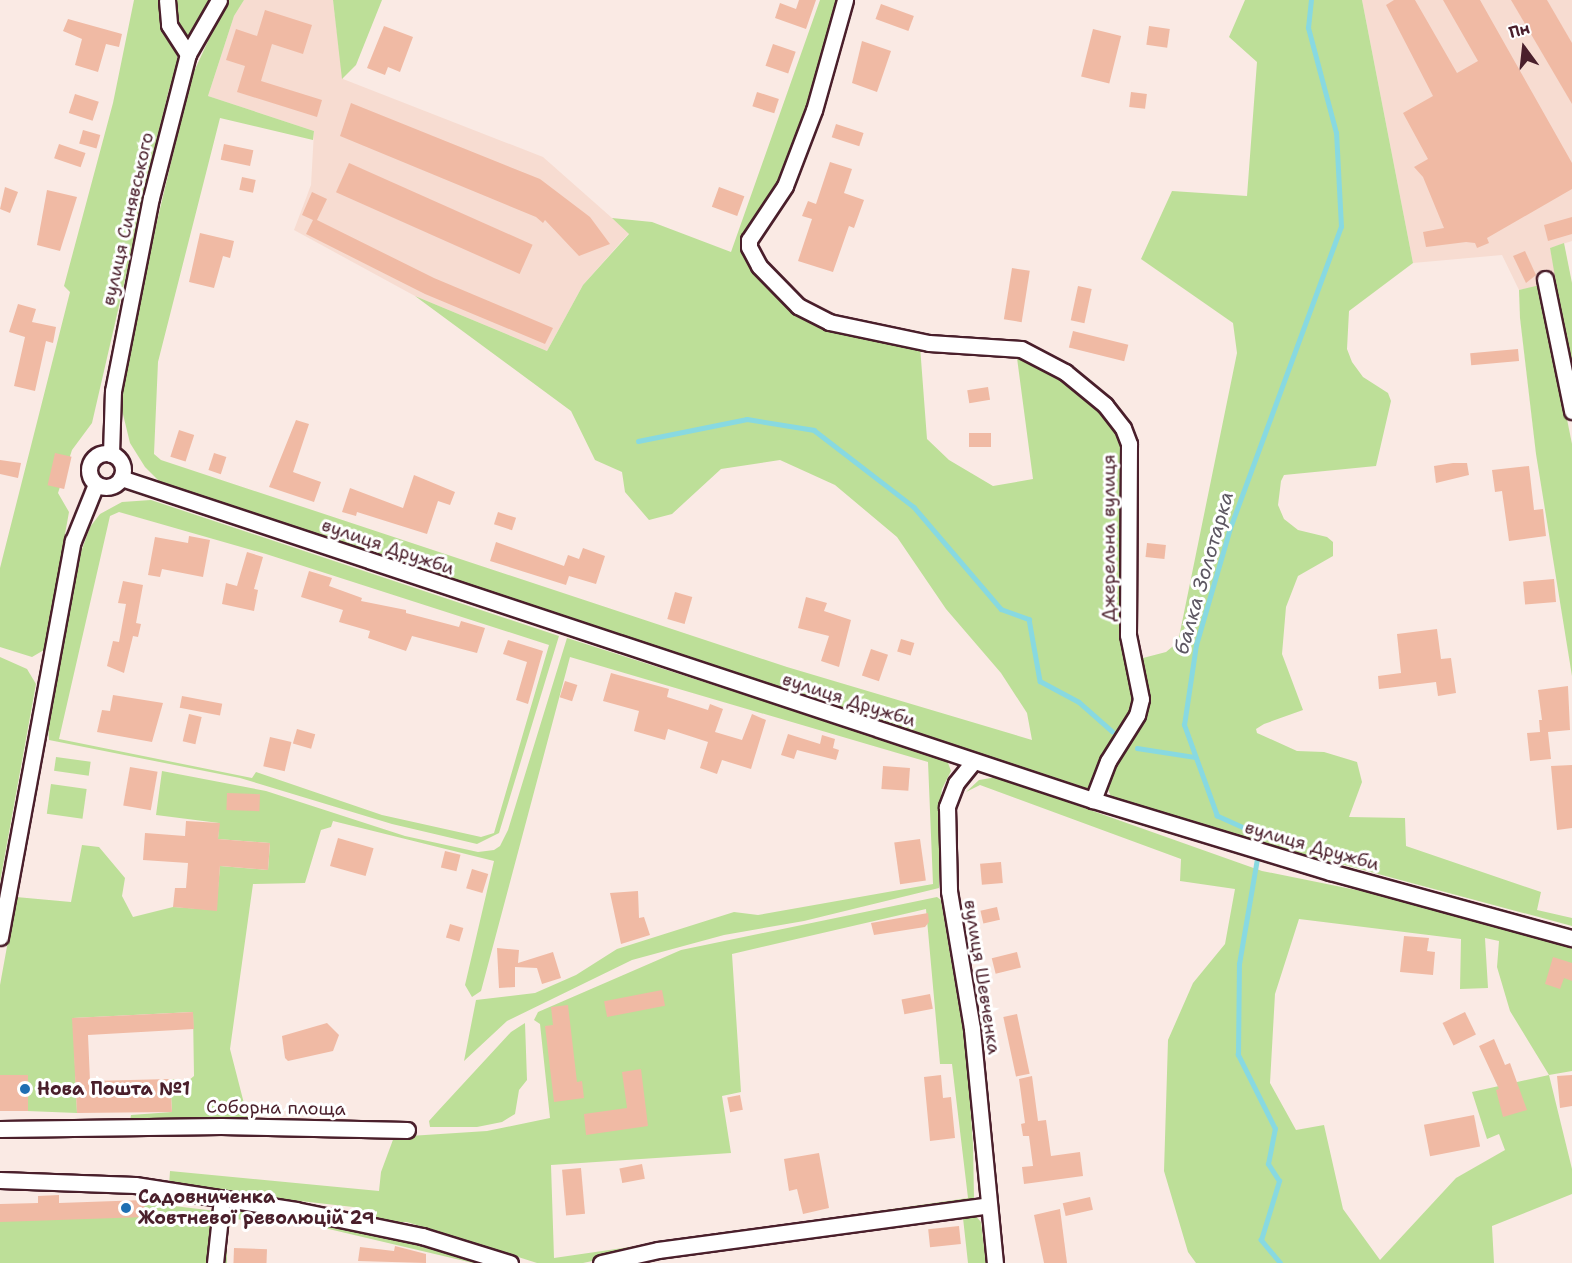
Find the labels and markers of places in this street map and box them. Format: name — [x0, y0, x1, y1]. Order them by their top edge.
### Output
place label: Нова Пошта №1 — [37, 1078, 190, 1100]
marker: Нова Пошта №1 — [18, 1082, 32, 1096]
place label: Садовниченка Жовтневої революцій 29 — [138, 1187, 374, 1230]
marker: Садовниченка Жовтневої революцій 29 — [119, 1201, 133, 1215]

